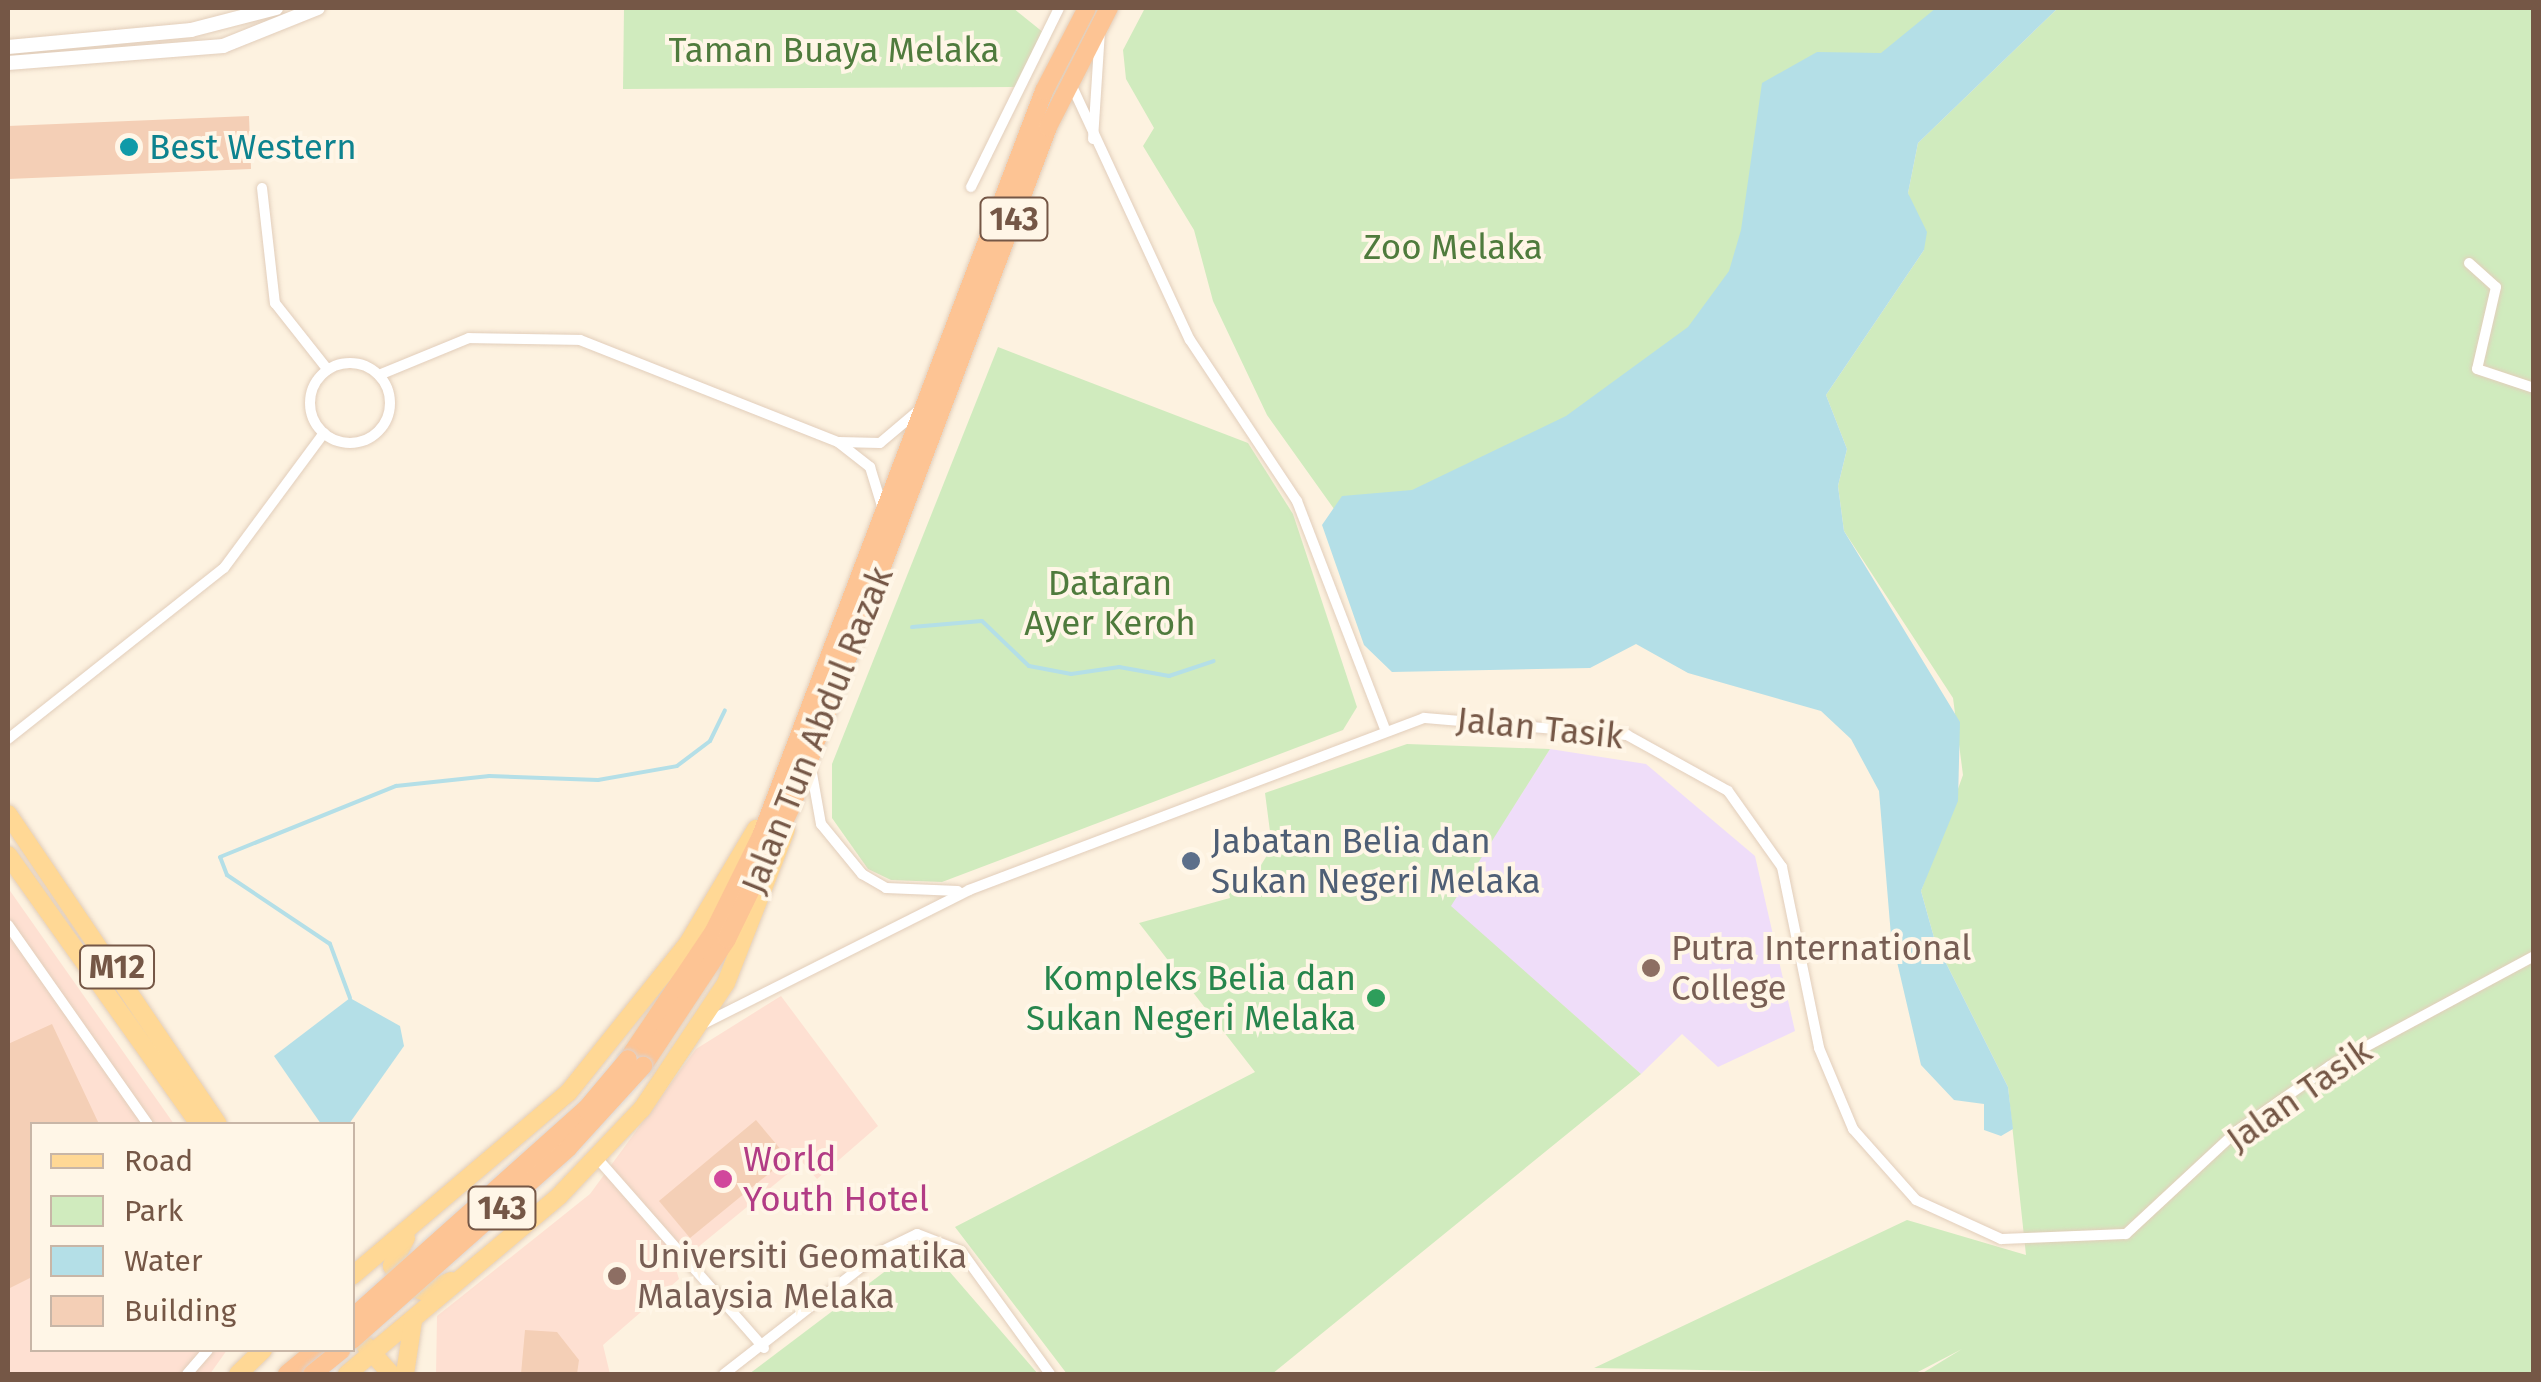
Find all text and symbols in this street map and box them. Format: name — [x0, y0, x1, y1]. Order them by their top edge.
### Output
park label: Taman Buaya Melaka — [668, 29, 1000, 71]
place label: Best Western — [149, 126, 357, 168]
marker: Best Western — [118, 136, 140, 158]
road number: 143 — [979, 192, 1049, 246]
park label: Zoo Melaka — [1363, 226, 1543, 268]
street label: Jalan Tun Abdul Razak — [732, 561, 902, 899]
park label: Dataran Ayer Keroh — [1024, 562, 1196, 644]
street label: Jalan Tasik — [1455, 698, 1625, 758]
place label: Jabatan Belia dan Sukan Negeri Melaka — [1211, 820, 1541, 902]
marker: Jabatan Belia dan Sukan Negeri Melaka — [1180, 850, 1202, 872]
place label: Putra International College — [1671, 927, 1971, 1009]
road number: M12 — [77, 940, 157, 994]
place label: Kompleks Belia dan Sukan Negeri Melaka — [1026, 957, 1356, 1039]
marker: Putra International College — [1640, 957, 1662, 979]
marker: Kompleks Belia dan Sukan Negeri Melaka — [1365, 987, 1387, 1009]
street label: Jalan Tasik — [2218, 1030, 2380, 1160]
legend — [30, 1122, 355, 1352]
place label: World Youth Hotel — [743, 1138, 929, 1220]
text: Road — [124, 1143, 193, 1179]
marker: World Youth Hotel — [712, 1168, 734, 1190]
road number: 143 — [467, 1181, 537, 1235]
text: Park — [124, 1193, 183, 1229]
place label: Universiti Geomatika Malaysia Melaka — [637, 1235, 967, 1317]
text: Water — [124, 1243, 203, 1279]
marker: Universiti Geomatika Malaysia Melaka — [606, 1265, 628, 1287]
text: Building — [124, 1293, 236, 1329]

